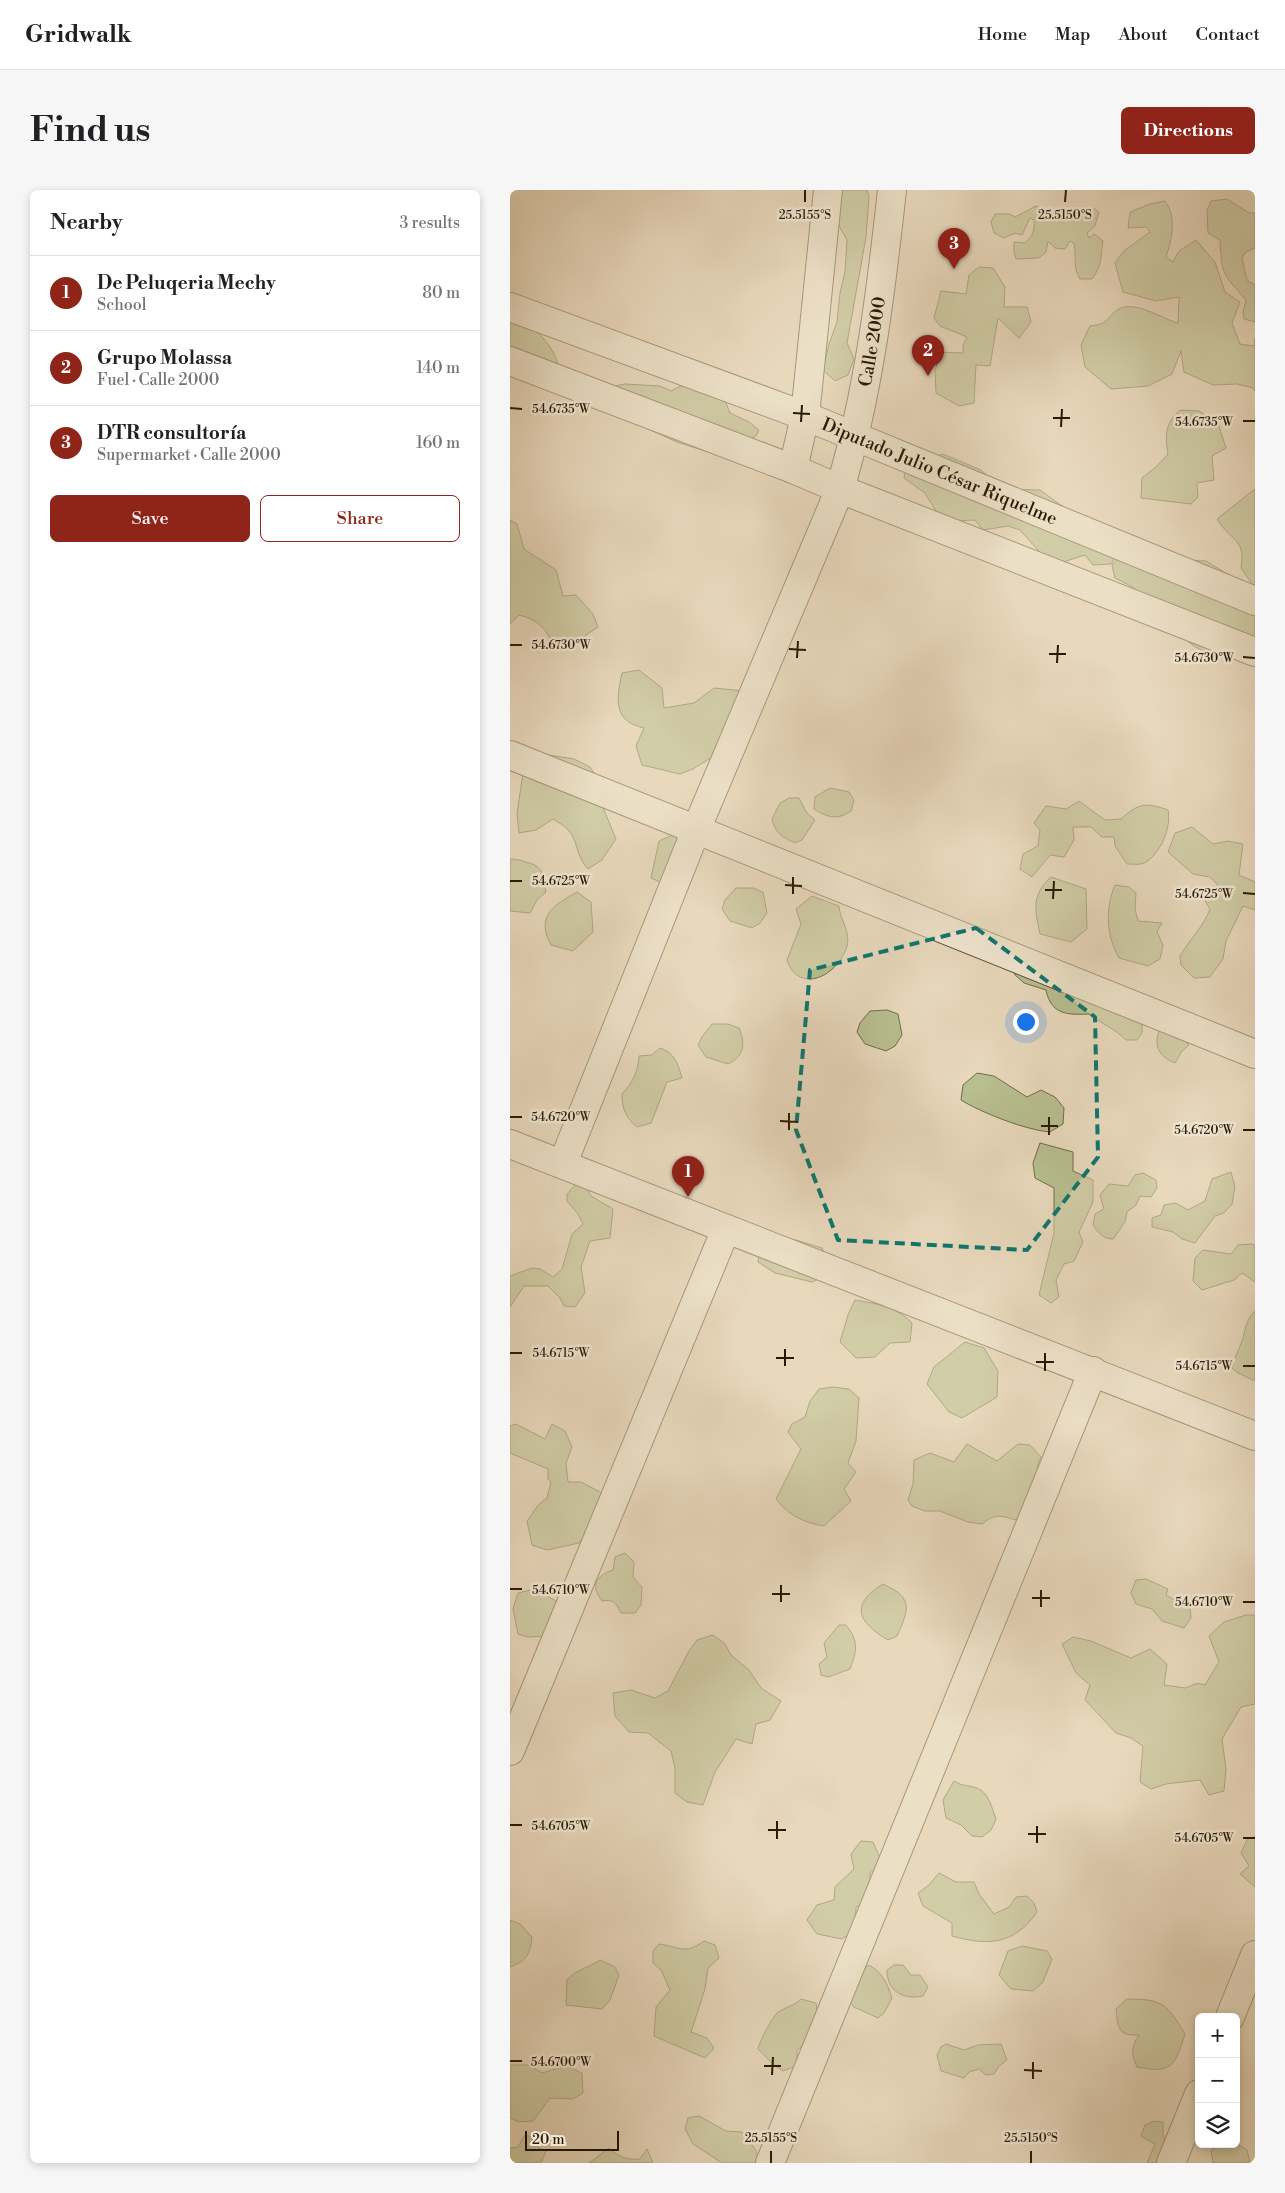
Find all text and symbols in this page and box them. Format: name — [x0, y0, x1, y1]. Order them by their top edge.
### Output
text: Gridwalk — [25, 20, 132, 50]
text: Home — [978, 23, 1027, 46]
text: Map — [1055, 23, 1091, 46]
text: About — [1119, 23, 1168, 46]
text: Contact — [1196, 23, 1260, 46]
button: Directions — [1121, 107, 1255, 154]
text: Find us — [30, 109, 150, 152]
text: 25.5155°S — [779, 208, 831, 223]
text: 25.5150°S — [1038, 208, 1092, 223]
text: Nearby — [50, 210, 123, 236]
text: 3 results — [399, 213, 460, 233]
pin: 3 — [938, 228, 970, 269]
text: De Peluqeria Mechy — [97, 271, 276, 295]
text: 1 — [62, 283, 70, 303]
text: 80 m — [422, 283, 460, 303]
text: School — [97, 295, 146, 315]
street label: Calle 2000 — [853, 295, 891, 389]
pin: 2 — [912, 335, 944, 376]
text: Grupo Molassa — [97, 346, 232, 370]
text: 2 — [61, 358, 71, 378]
text: 140 m — [416, 358, 460, 378]
text: Fuel · Calle 2000 — [97, 370, 219, 390]
text: 54.6735°W — [532, 402, 591, 417]
street label: Diputado Julio César Riquelme — [818, 413, 1061, 530]
text: 54.6735°W — [1175, 415, 1234, 430]
text: DTR consultoría — [97, 421, 246, 445]
text: 3 — [61, 433, 71, 453]
text: 160 m — [416, 433, 460, 453]
text: Supermarket · Calle 2000 — [97, 445, 281, 465]
button: Save — [50, 495, 250, 542]
button: Share — [260, 495, 460, 542]
text: 54.6730°W — [531, 638, 592, 653]
text: 54.6730°W — [1174, 651, 1235, 666]
text: 54.6725°W — [532, 874, 591, 889]
text: 54.6725°W — [1175, 887, 1234, 902]
your location — [1013, 1009, 1039, 1035]
text: 54.6720°W — [531, 1110, 592, 1125]
text: 54.6720°W — [1174, 1123, 1235, 1138]
pin: 1 — [672, 1156, 704, 1197]
text: 54.6715°W — [533, 1346, 591, 1361]
text: 54.6715°W — [1176, 1359, 1234, 1374]
text: 54.6710°W — [532, 1583, 591, 1598]
text: 54.6710°W — [1175, 1595, 1234, 1610]
text: 54.6705°W — [532, 1819, 592, 1834]
text: 54.6705°W — [1175, 1831, 1235, 1846]
map controls — [1195, 2013, 1240, 2148]
button: + — [1195, 2013, 1240, 2058]
text: 54.6700°W — [531, 2055, 592, 2070]
button: − — [1195, 2058, 1240, 2103]
button: layers — [1195, 2103, 1240, 2148]
scale bar — [525, 2128, 619, 2151]
text: 20 m — [532, 2131, 564, 2149]
text: 25.5155°S — [745, 2131, 797, 2146]
text: 25.5150°S — [1004, 2131, 1058, 2146]

